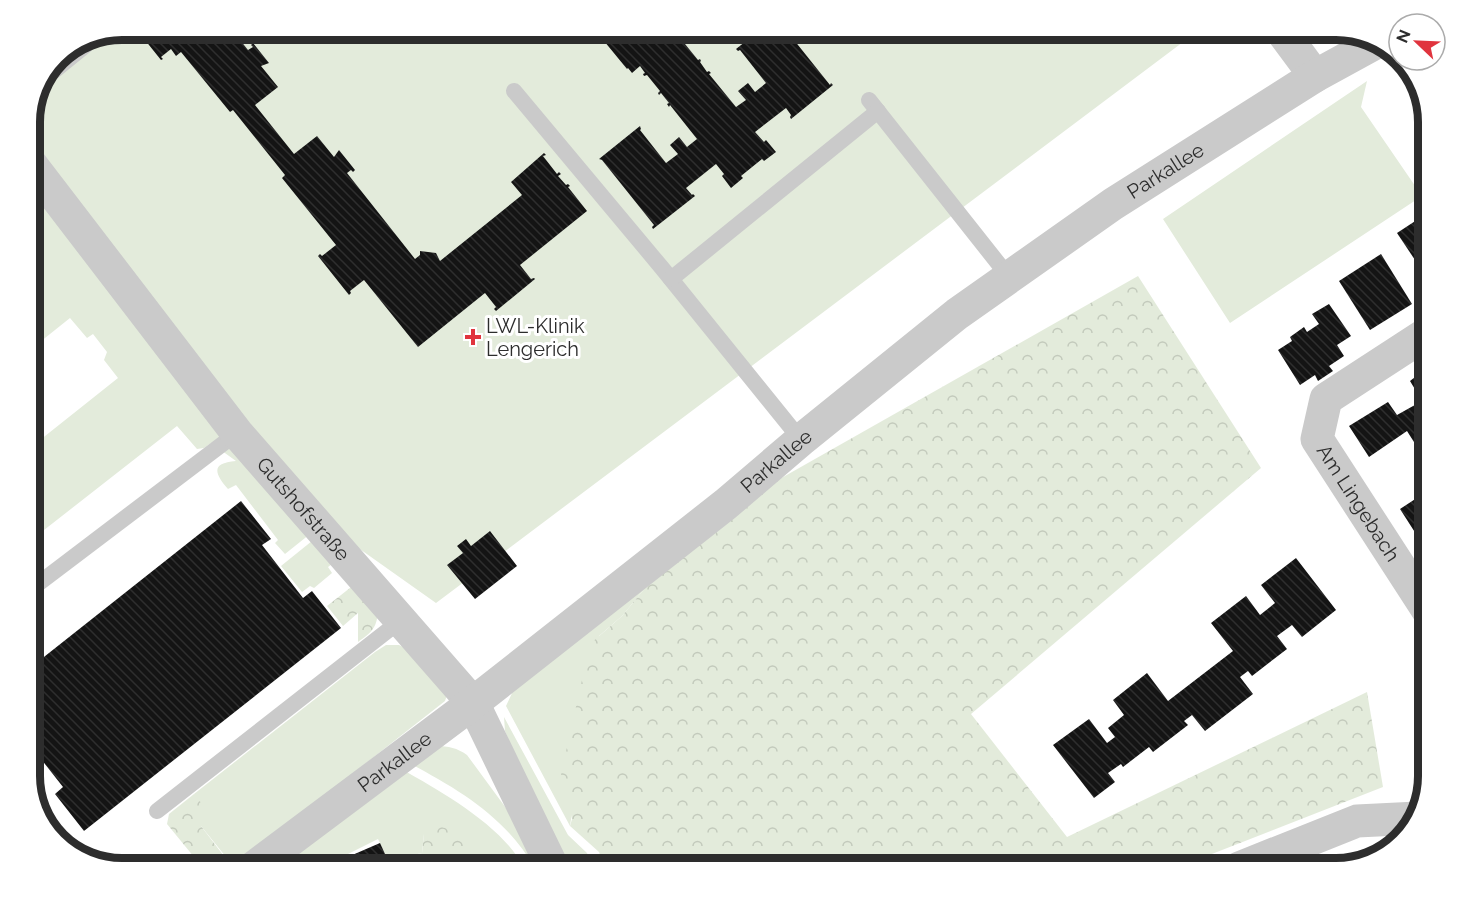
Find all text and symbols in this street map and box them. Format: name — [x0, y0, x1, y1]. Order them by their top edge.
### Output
north arrow — [1387, 12, 1447, 72]
text: N — [1393, 27, 1415, 46]
street label: Parkallee — [1123, 137, 1208, 204]
place label: LWL-Klinik Lengerich — [486, 314, 585, 361]
marker: LWL-Klinik Lengerich — [464, 328, 482, 346]
street label: Parkallee — [736, 424, 817, 498]
street label: Am Lingebach — [1312, 440, 1405, 566]
street label: Gutshofstraße — [252, 452, 355, 566]
street label: Parkallee — [353, 726, 436, 797]

